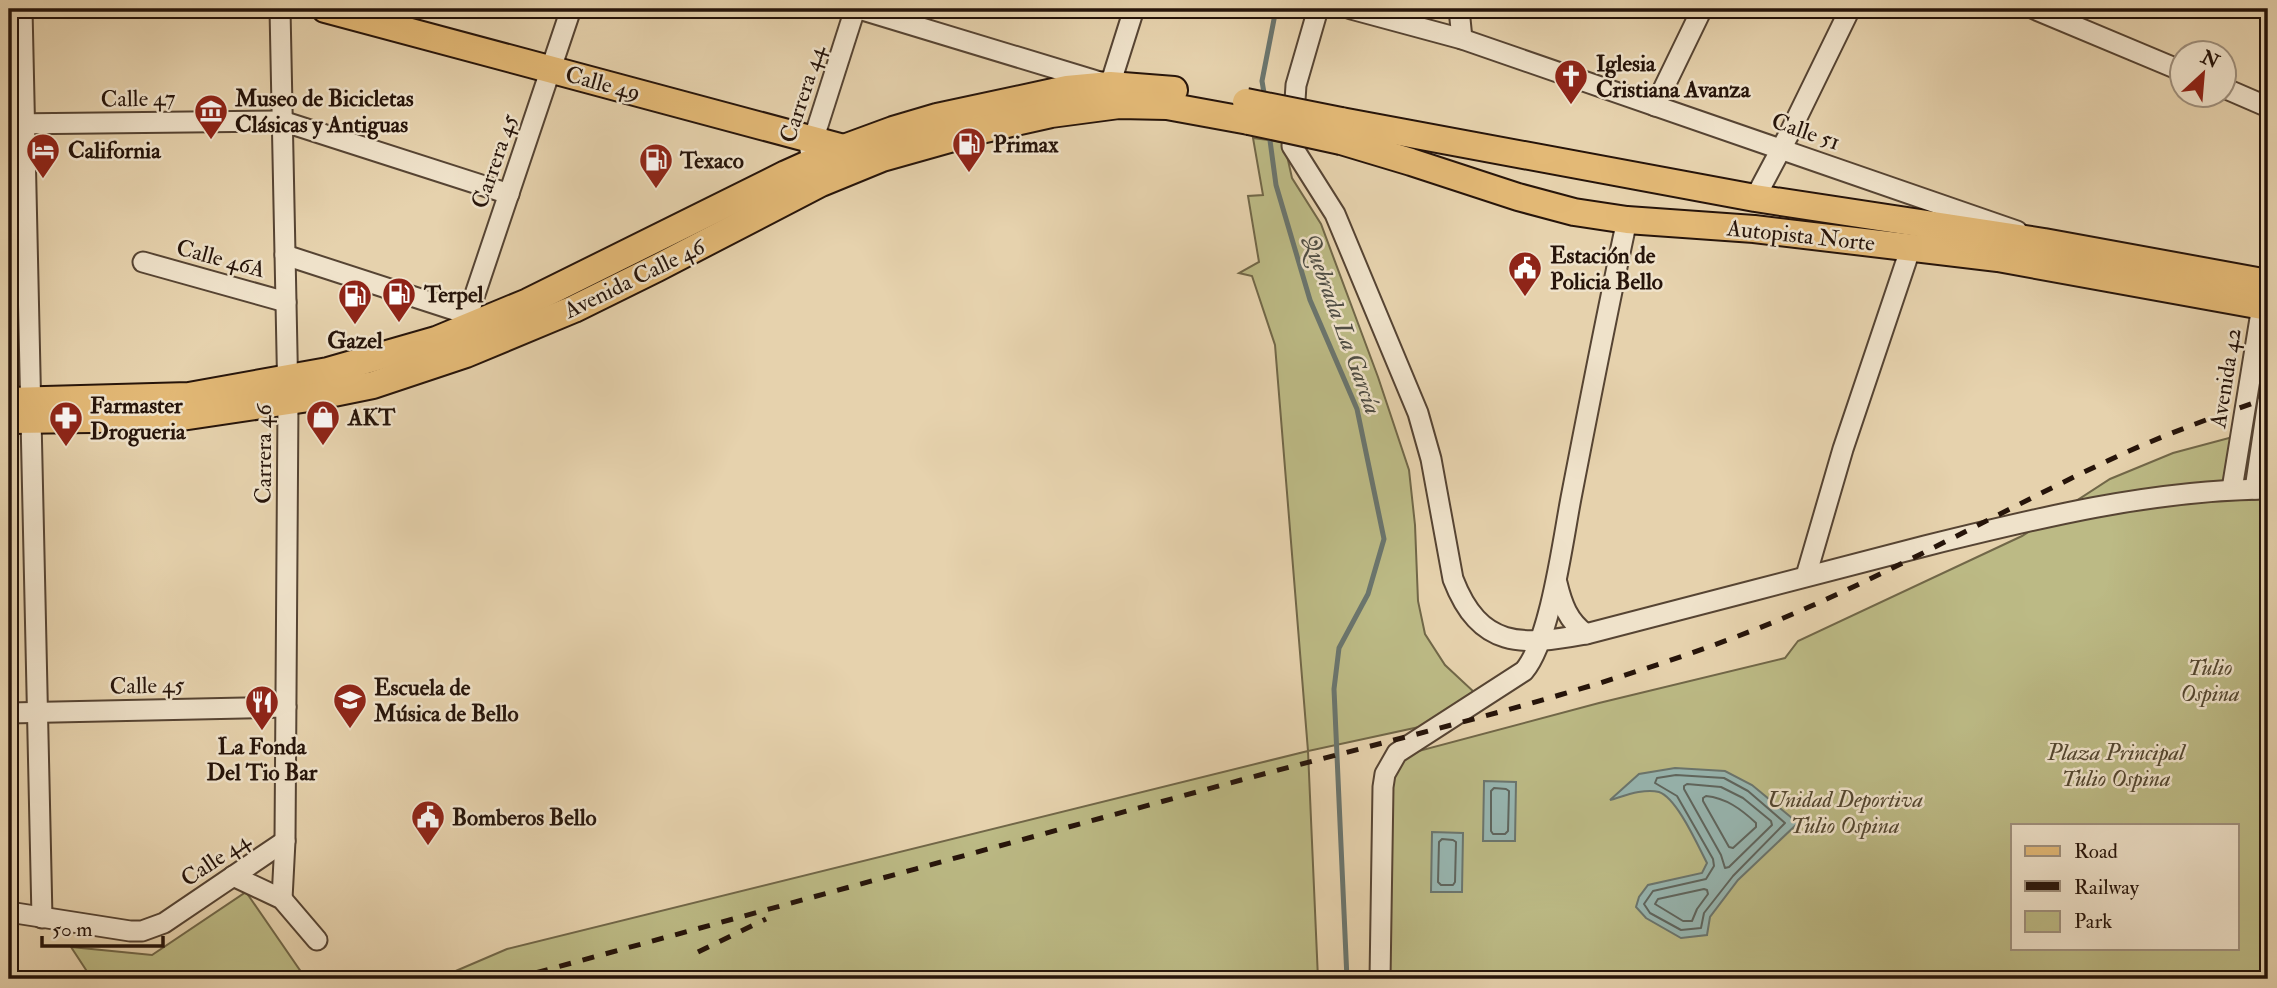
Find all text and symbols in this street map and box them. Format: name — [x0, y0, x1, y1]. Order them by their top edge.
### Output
north arrow — [2168, 38, 2238, 108]
street label: Carrera 44 — [773, 40, 832, 146]
text: N — [2196, 45, 2224, 75]
place label: Iglesia Cristiana Avanza — [1596, 49, 1752, 104]
church icon: Iglesia Cristiana Avanza — [1552, 57, 1590, 106]
street label: Calle 49 — [562, 60, 644, 107]
street label: Calle 47 — [100, 83, 176, 114]
place label: Museo de Bicicletas Clásicas y Antiguas — [234, 84, 414, 140]
museum icon: Museo de Bicicletas Clásicas y Antiguas — [192, 92, 230, 141]
street label: Calle 51 — [1768, 106, 1844, 157]
street label: Carrera 45 — [465, 110, 524, 212]
fuel station icon: Primax — [950, 125, 988, 174]
place label: Primax — [993, 130, 1059, 159]
hotel icon: California — [24, 131, 62, 180]
place label: California — [68, 136, 162, 165]
fuel station icon: Texaco — [637, 141, 675, 190]
place label: Texaco — [679, 146, 744, 175]
street label: Autopista Norte — [1724, 213, 1877, 259]
water label: Quebrada La García — [1295, 230, 1389, 419]
street label: Avenida Calle 46 — [558, 231, 711, 326]
street label: Calle 46A — [173, 233, 269, 284]
place label: Estación de Policia Bello — [1550, 241, 1663, 296]
public building icon: Estación de Policia Bello — [1506, 249, 1544, 298]
fuel station icon: Terpel — [380, 275, 418, 324]
fuel station icon: Gazel — [336, 277, 374, 326]
place label: Terpel — [423, 280, 485, 310]
place label: Gazel — [327, 326, 384, 355]
street label: Avenida 42 — [2203, 326, 2248, 431]
place label: Farmaster Drogueria — [90, 391, 187, 447]
shop icon: AKT — [304, 398, 342, 447]
pharmacy icon: Farmaster Drogueria — [47, 399, 85, 448]
street label: Carrera 46 — [249, 403, 278, 504]
place label: AKT — [347, 403, 396, 432]
park label: Tulio Ospina — [2180, 653, 2240, 708]
street label: Calle 45 — [109, 670, 185, 701]
place label: Escuela de Música de Bello — [373, 673, 518, 728]
school or university icon: Escuela de Música de Bello — [331, 681, 369, 730]
restaurant icon: La Fonda Del Tio Bar — [243, 683, 281, 732]
place label: La Fonda Del Tio Bar — [207, 732, 318, 787]
park label: Plaza Principal Tulio Ospina — [2046, 738, 2186, 793]
park label: Unidad Deportiva Tulio Ospina — [1767, 785, 1923, 840]
public building icon: Bomberos Bello — [409, 798, 447, 847]
place label: Bomberos Bello — [452, 803, 597, 832]
legend — [2011, 824, 2238, 950]
street label: Calle 44 — [175, 825, 257, 893]
text: Road — [2074, 838, 2119, 865]
text: Railway — [2074, 874, 2140, 901]
scale bar — [42, 904, 163, 948]
text: Park — [2074, 908, 2112, 935]
text: 50 m — [52, 916, 93, 943]

